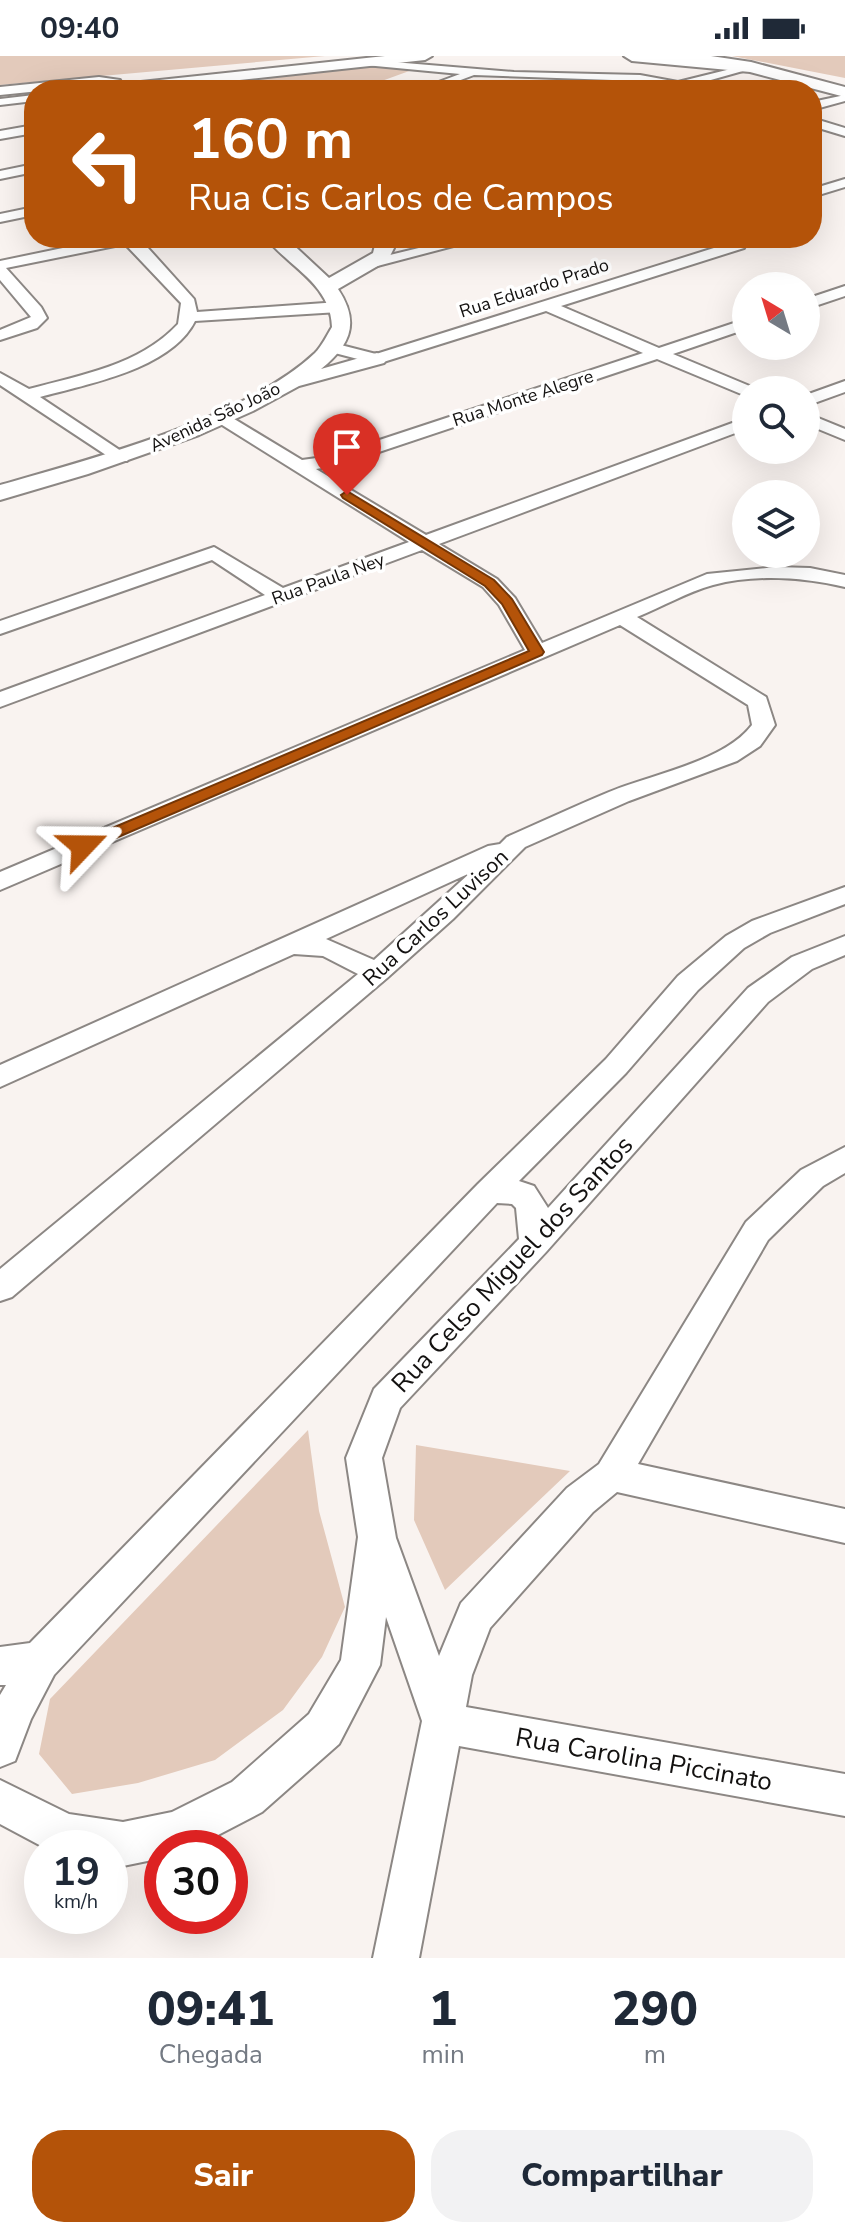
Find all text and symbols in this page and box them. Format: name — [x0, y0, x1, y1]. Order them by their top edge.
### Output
text: 09:40 — [40, 8, 119, 49]
text: 160 m — [188, 101, 353, 178]
icon: left — [56, 112, 160, 216]
text: Rua Cis Carlos de Campos — [188, 174, 614, 223]
street label: Rua Eduardo Prado — [456, 252, 612, 324]
north arrow — [732, 272, 820, 360]
map controls — [732, 272, 820, 568]
street label: Rua Monte Alegre — [450, 364, 596, 432]
street label: Avenida São João — [146, 376, 284, 458]
button: search — [732, 376, 820, 464]
pin — [313, 413, 381, 495]
icon: arrive — [325, 425, 369, 469]
button: layers — [732, 480, 820, 568]
street label: Rua Paula Ney — [268, 547, 388, 611]
position arrow — [41, 804, 125, 888]
street label: Rua Carlos Luvison — [356, 842, 515, 993]
street label: Rua Celso Miguel dos Santos — [384, 1128, 641, 1400]
street label: Rua Carolina Piccinato — [513, 1720, 775, 1799]
speed limit sign: 30 — [144, 1830, 248, 1934]
text: 19 — [52, 1845, 100, 1899]
text: km/h — [54, 1888, 98, 1915]
text: 09:41 — [147, 1976, 275, 2042]
text: 1 — [429, 1976, 458, 2042]
text: 290 — [612, 1976, 698, 2042]
text: Chegada — [159, 2037, 263, 2072]
text: min — [422, 2037, 465, 2072]
text: m — [644, 2037, 666, 2072]
button: Sair — [32, 2130, 415, 2222]
button: Compartilhar — [431, 2130, 813, 2222]

